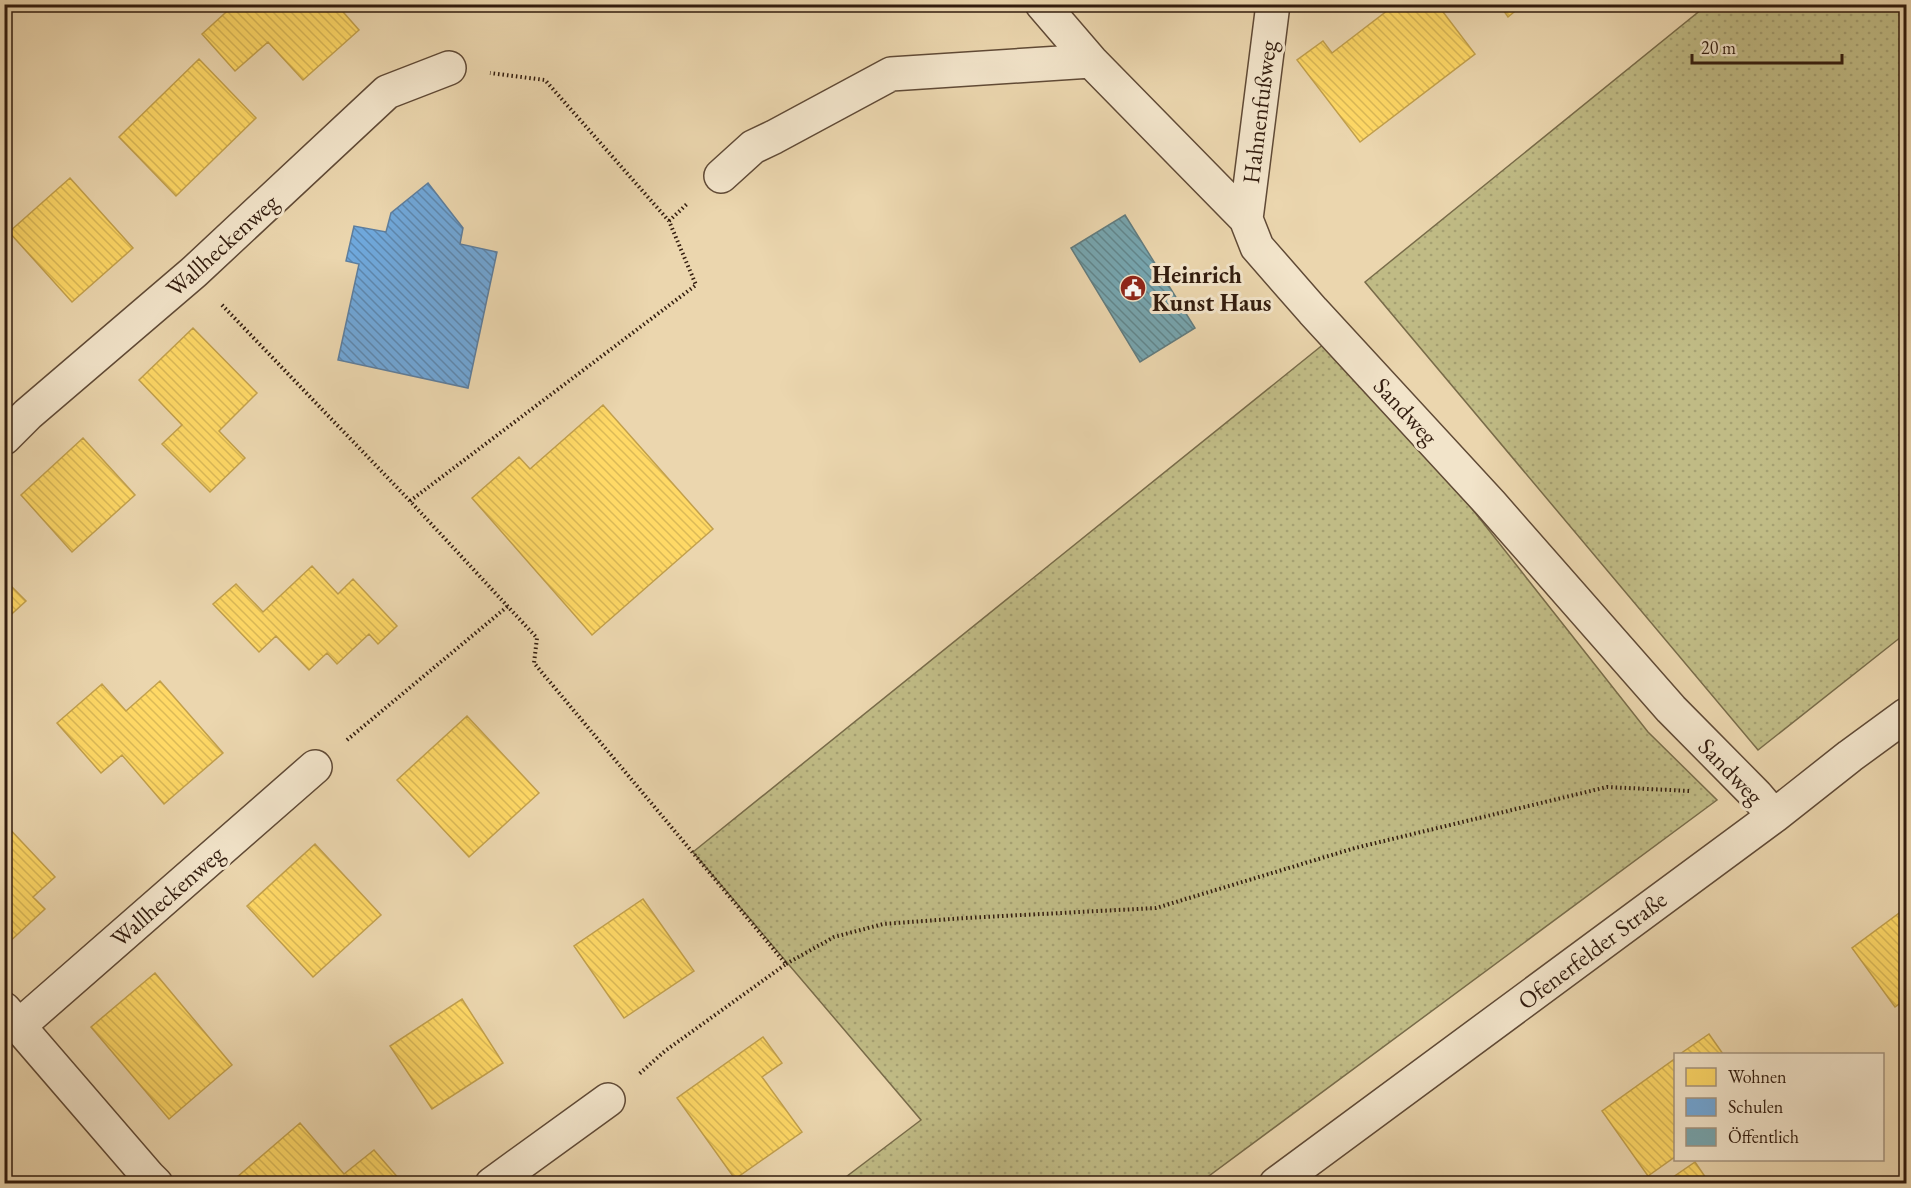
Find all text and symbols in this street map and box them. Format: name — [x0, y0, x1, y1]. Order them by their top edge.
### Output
scale bar — [1692, 27, 1842, 65]
text: 20 m — [1701, 36, 1736, 59]
street label: Hahnenfußweg — [1235, 38, 1283, 185]
street label: Wallheckenweg — [160, 186, 285, 303]
place label: Heinrich Kunst Haus — [1152, 259, 1271, 318]
public building icon: Heinrich Kunst Haus — [1118, 273, 1148, 303]
street label: Sandweg — [1367, 371, 1445, 452]
street label: Sandweg — [1692, 731, 1771, 811]
street label: Wallheckenweg — [104, 838, 231, 954]
street label: Ofenerfelder Straße — [1511, 884, 1673, 1016]
legend — [1674, 1053, 1884, 1161]
text: Wohnen — [1728, 1065, 1787, 1088]
text: Schulen — [1728, 1095, 1784, 1118]
text: Öffentlich — [1728, 1125, 1799, 1148]

